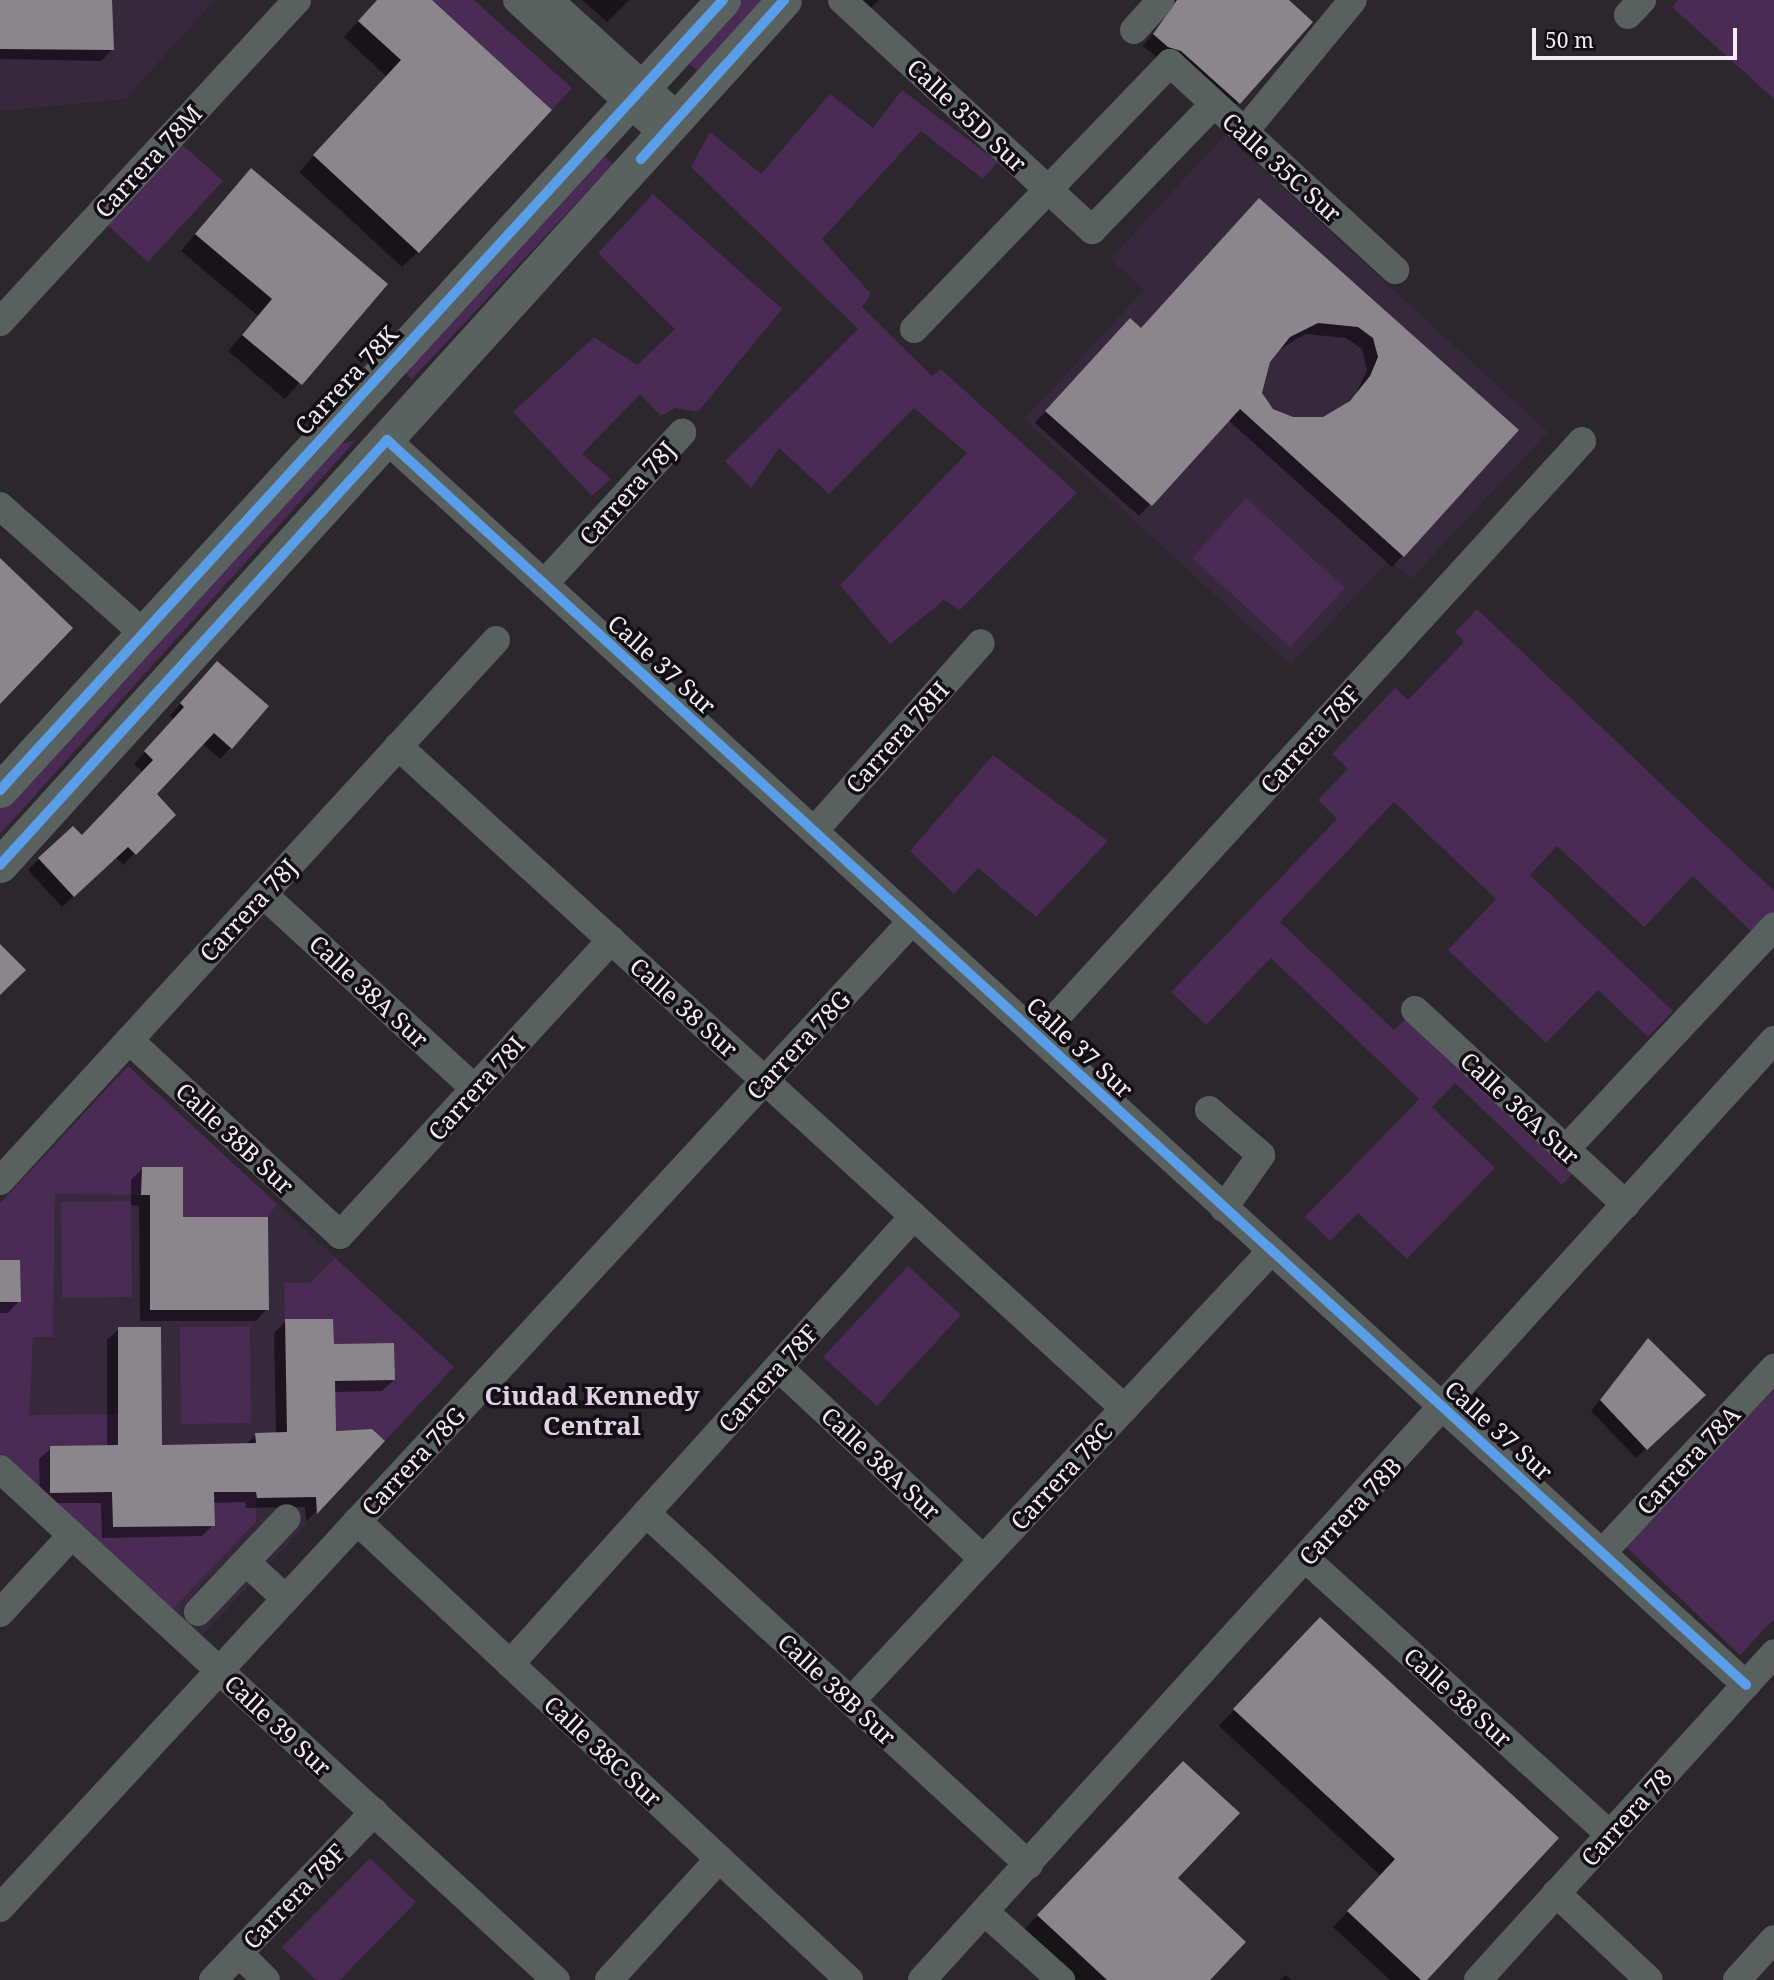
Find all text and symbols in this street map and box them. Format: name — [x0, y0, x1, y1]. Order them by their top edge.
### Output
scale bar — [1536, 14, 1741, 58]
text: 50 m — [1545, 26, 1594, 54]
street label: Calle 35D Sur — [901, 53, 1033, 177]
street label: Carrera 78M — [88, 99, 208, 223]
street label: Calle 35C Sur — [1217, 106, 1347, 228]
street label: Carrera 78K — [288, 320, 404, 440]
street label: Carrera 78J — [573, 435, 681, 551]
street label: Calle 37 Sur — [602, 608, 722, 720]
street label: Carrera 78H — [839, 675, 955, 799]
street label: Carrera 78F — [1254, 679, 1366, 799]
street label: Carrera 78J — [193, 853, 303, 967]
street label: Calle 38A Sur — [304, 929, 434, 1053]
street label: Calle 38 Sur — [624, 951, 744, 1063]
street label: Carrera 78G — [740, 985, 856, 1105]
street label: Calle 37 Sur — [1021, 990, 1139, 1104]
street label: Carrera 78I — [422, 1030, 530, 1146]
street label: Calle 36A Sur — [1455, 1046, 1585, 1170]
street label: Calle 38B Sur — [170, 1076, 300, 1200]
street label: Carrera 78F — [712, 1318, 824, 1438]
street label: Calle 37 Sur — [1439, 1374, 1559, 1486]
district label: Ciudad Kennedy Central — [485, 1380, 699, 1442]
street label: Carrera 78A — [1630, 1400, 1746, 1520]
street label: Carrera 78G — [355, 1401, 471, 1521]
street label: Calle 38A Sur — [816, 1401, 946, 1525]
street label: Carrera 78C — [1004, 1417, 1118, 1535]
street label: Carrera 78B — [1293, 1451, 1407, 1571]
street label: Calle 38B Sur — [772, 1627, 902, 1751]
street label: Calle 38 Sur — [1398, 1641, 1518, 1753]
street label: Calle 39 Sur — [219, 1668, 337, 1782]
street label: Calle 38C Sur — [538, 1689, 668, 1813]
street label: Carrera 78 — [1575, 1762, 1677, 1872]
street label: Carrera 78F — [237, 1837, 351, 1955]

